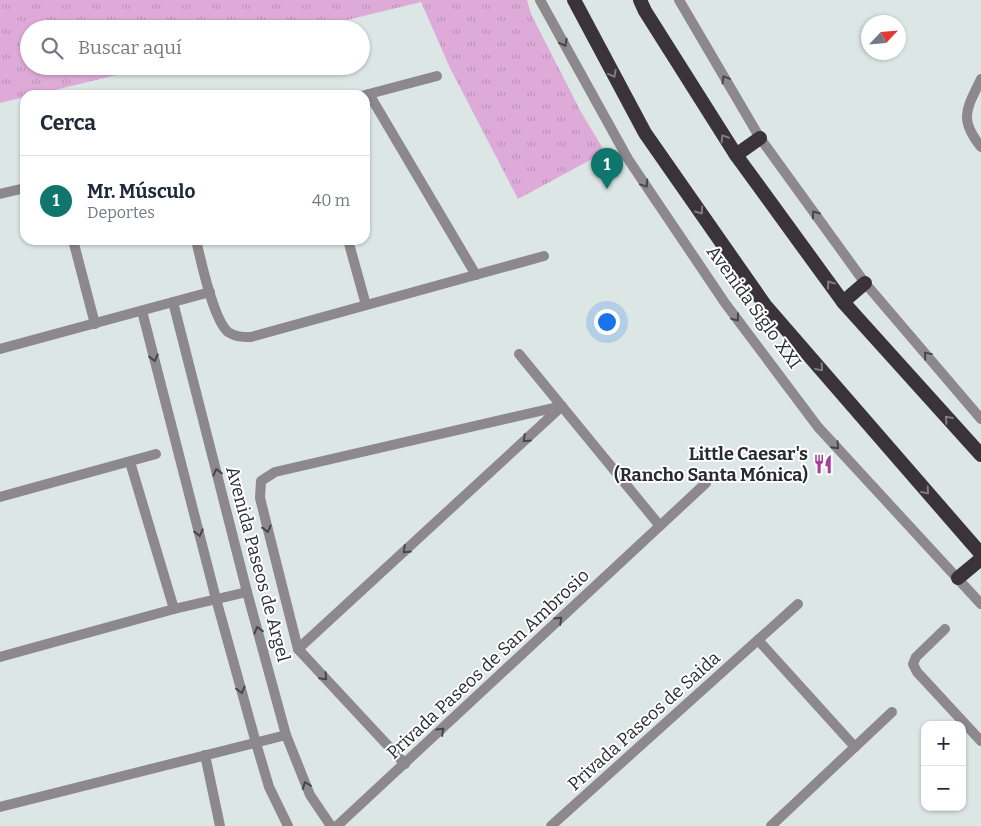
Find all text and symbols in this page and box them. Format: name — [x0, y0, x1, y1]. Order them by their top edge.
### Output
north arrow — [861, 15, 906, 60]
search box — [20, 20, 370, 75]
icon: search — [38, 34, 66, 62]
text: Buscar aquí — [78, 36, 182, 59]
one-way arrow — [558, 37, 568, 46]
one-way arrow — [607, 69, 617, 78]
one-way arrow — [722, 75, 732, 84]
text: Cerca — [40, 110, 96, 136]
one-way arrow — [721, 134, 731, 143]
pin: 1 — [591, 148, 623, 189]
one-way arrow — [639, 178, 648, 187]
text: Mr. Músculo — [87, 180, 195, 203]
text: 1 — [53, 191, 59, 210]
text: 40 m — [312, 191, 350, 210]
text: Deportes — [87, 203, 155, 222]
one-way arrow — [694, 206, 703, 215]
one-way arrow — [813, 211, 821, 220]
street label: Avenida Siglo XXI — [702, 241, 806, 373]
one-way arrow — [827, 280, 836, 290]
your location — [594, 309, 620, 335]
one-way arrow — [730, 312, 739, 322]
one-way arrow — [923, 352, 932, 361]
one-way arrow — [149, 354, 159, 362]
one-way arrow — [814, 362, 822, 371]
one-way arrow — [945, 415, 954, 424]
one-way arrow — [522, 433, 531, 442]
one-way arrow — [830, 440, 839, 449]
place label: Little Caesar's (Rancho Santa Mónica) — [614, 443, 808, 486]
restaurant icon: Little Caesar's (Rancho Santa Mónica) — [812, 453, 834, 475]
street label: Avenida Paseos de Argel — [221, 464, 295, 664]
one-way arrow — [212, 468, 223, 477]
one-way arrow — [920, 485, 929, 494]
one-way arrow — [262, 524, 272, 532]
one-way arrow — [193, 528, 204, 537]
one-way arrow — [403, 544, 412, 553]
street label: Privada Paseos de San Ambrosio — [382, 564, 594, 764]
one-way arrow — [554, 617, 563, 626]
one-way arrow — [253, 626, 263, 634]
street label: Privada Paseos de Saida — [563, 647, 725, 795]
one-way arrow — [318, 672, 327, 681]
one-way arrow — [236, 685, 246, 693]
map controls — [921, 721, 966, 811]
button: + — [921, 721, 966, 766]
one-way arrow — [435, 728, 444, 737]
button: − — [921, 766, 966, 811]
one-way arrow — [301, 781, 311, 789]

